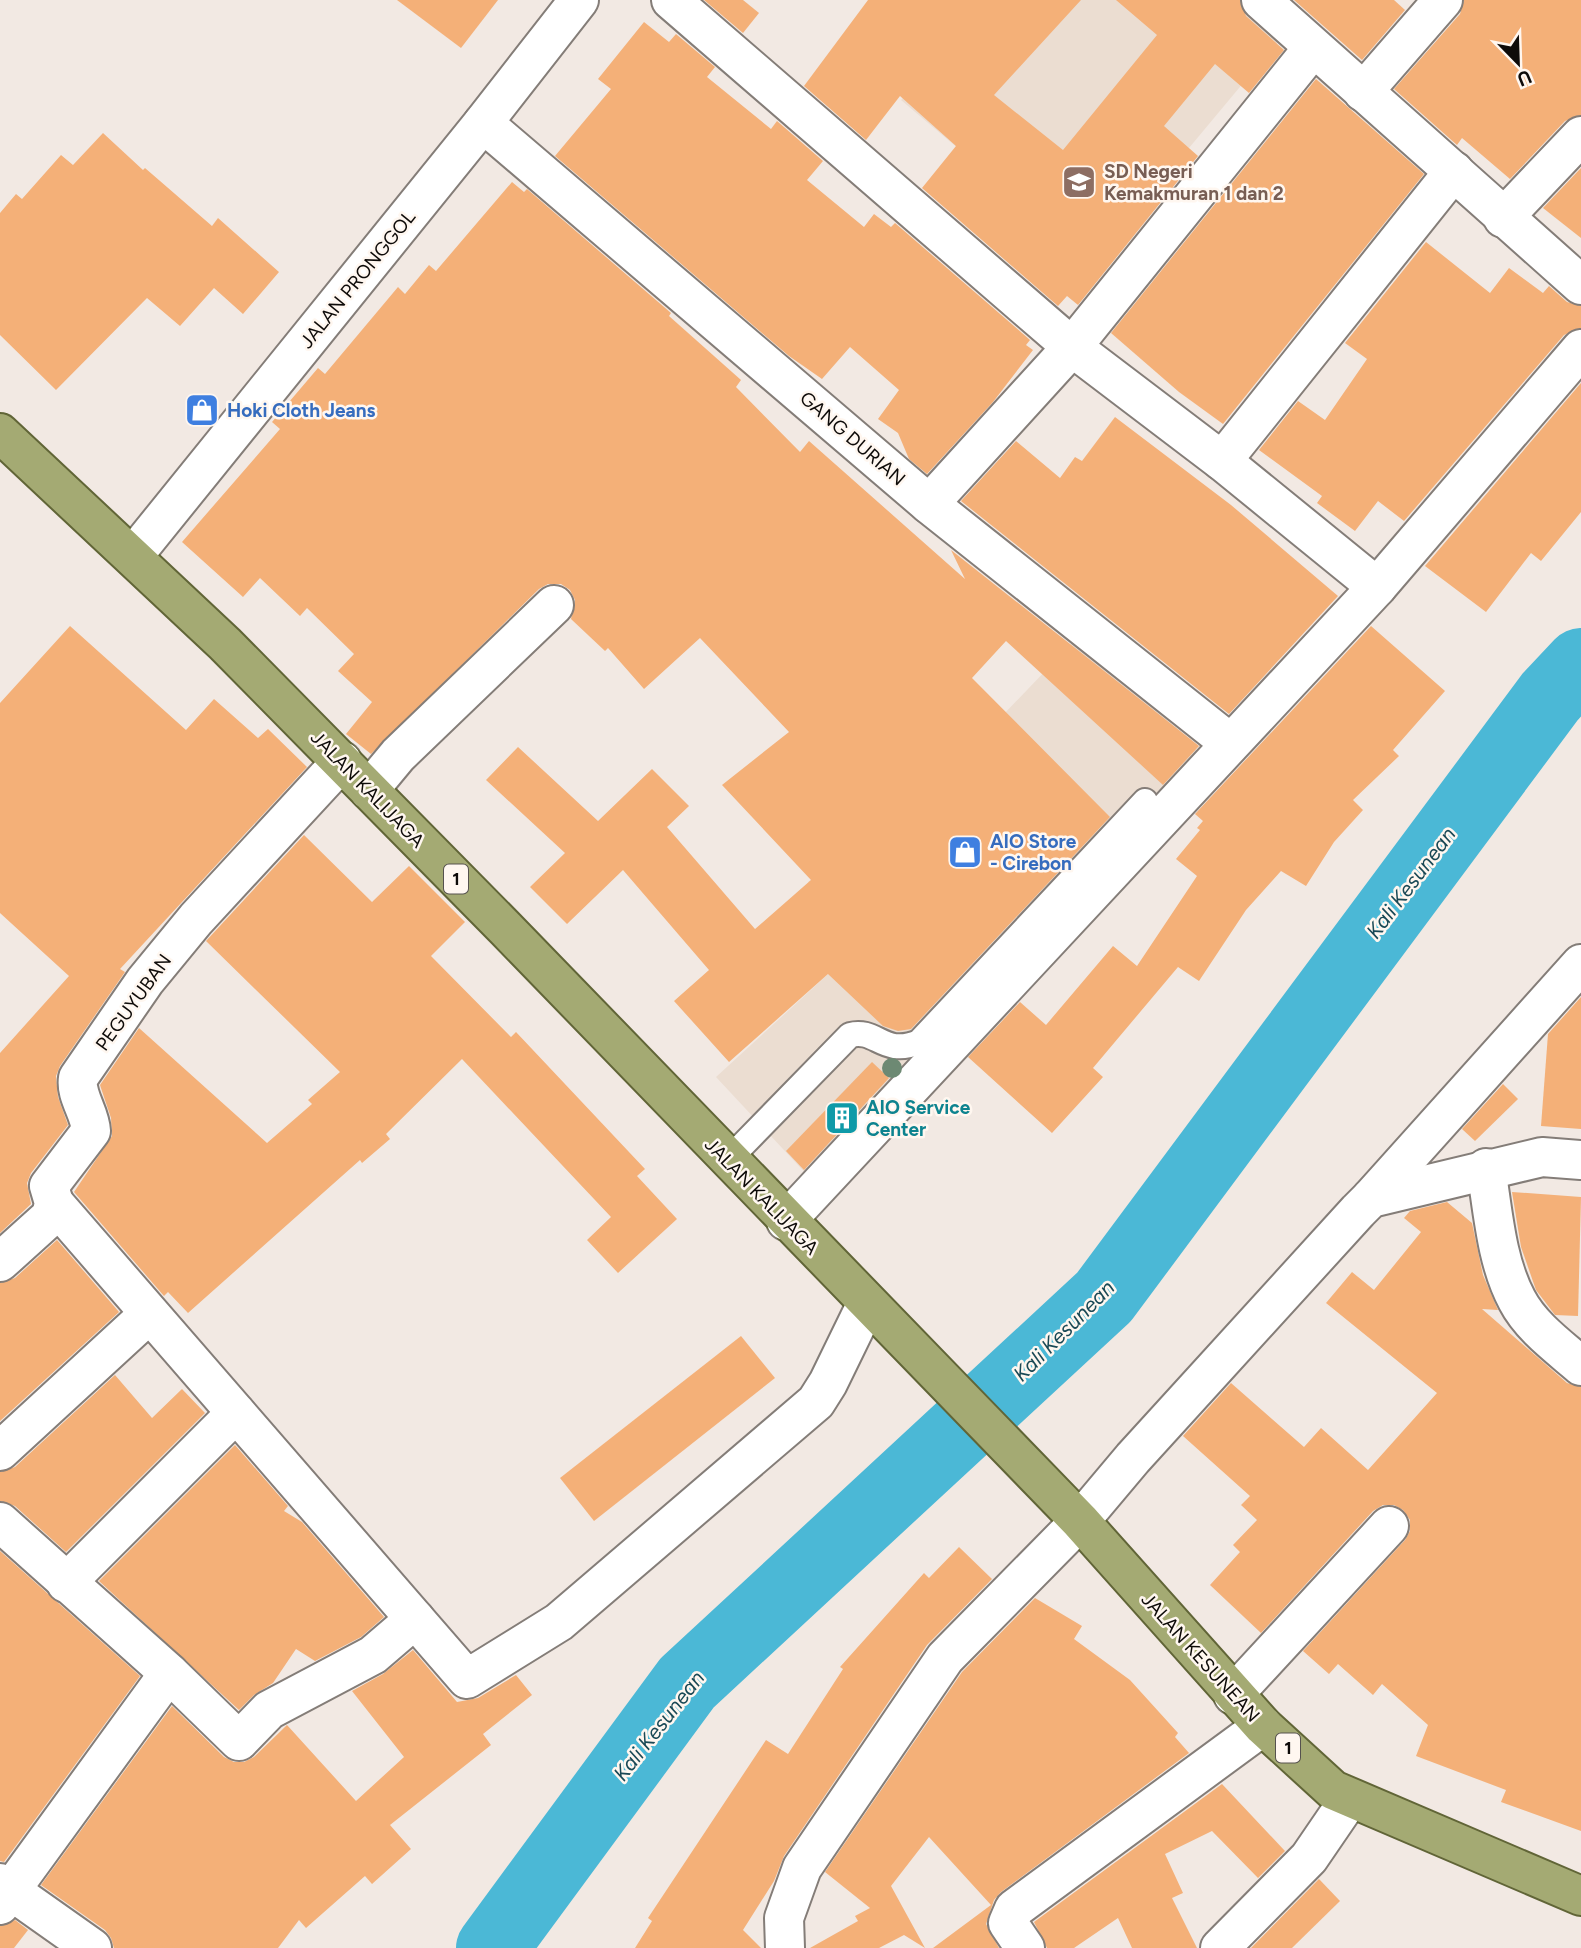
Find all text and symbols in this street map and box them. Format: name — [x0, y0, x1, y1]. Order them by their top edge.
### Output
north arrow — [1483, 28, 1553, 98]
text: U — [1514, 65, 1535, 91]
place label: SD Negeri Kemakmuran 1 dan 2 — [1104, 160, 1284, 205]
school or university icon: SD Negeri Kemakmuran 1 dan 2 — [1060, 163, 1098, 201]
street label: JALAN PRONGGOL — [295, 206, 420, 353]
street label: GANG DURIAN — [795, 386, 910, 490]
shop icon: Hoki Cloth Jeans — [183, 391, 221, 429]
place label: Hoki Cloth Jeans — [227, 399, 375, 422]
street label: JALAN KALIJAGA — [306, 726, 429, 853]
water label: Kali Kesunean — [1361, 822, 1461, 943]
place label: AIO Store - Cirebon — [990, 830, 1077, 875]
shop icon: AIO Store - Cirebon — [946, 833, 984, 871]
road number: 1 — [444, 864, 468, 894]
street label: PEGUYUBAN — [91, 949, 176, 1055]
place label: AIO Service Center — [866, 1096, 971, 1141]
building icon: AIO Service Center — [823, 1099, 861, 1137]
street label: JALAN KALIJAGA — [700, 1133, 823, 1260]
water label: Kali Kesunean — [1008, 1275, 1120, 1386]
street label: JALAN KESUNEAN — [1136, 1588, 1265, 1727]
water label: Kali Kesunean — [608, 1666, 709, 1786]
road number: 1 — [1276, 1734, 1300, 1763]

